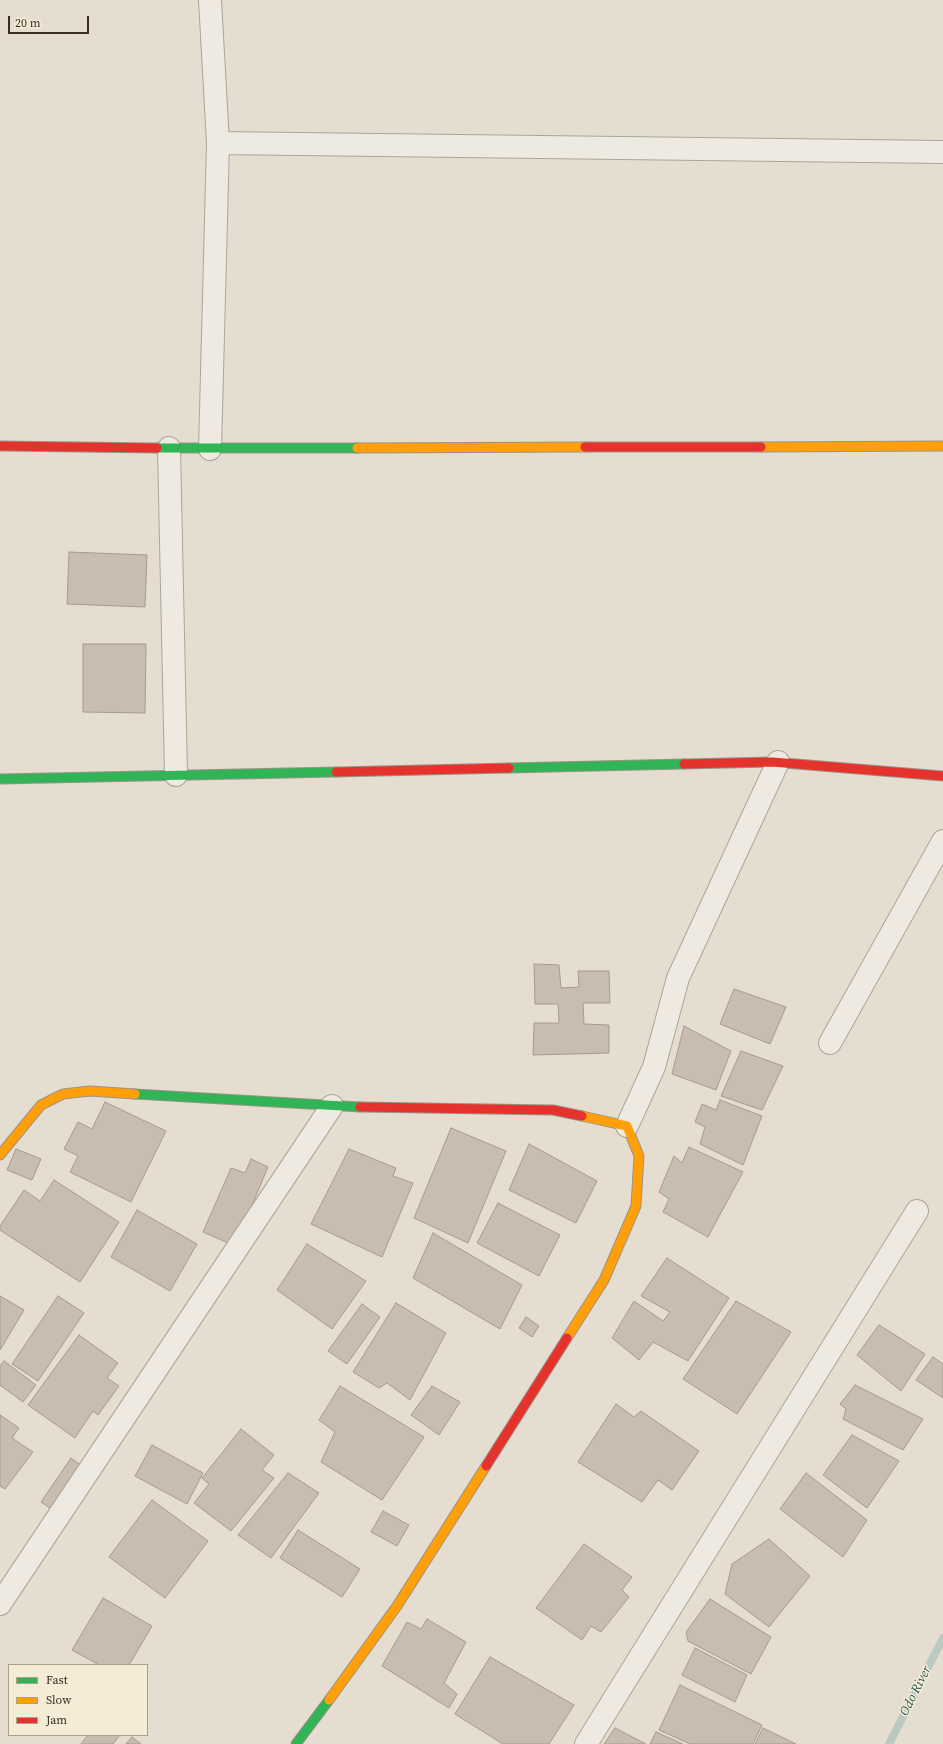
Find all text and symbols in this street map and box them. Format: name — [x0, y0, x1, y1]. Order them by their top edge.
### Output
scale bar — [10, 8, 91, 34]
text: 20 m — [15, 15, 41, 31]
legend — [8, 1664, 148, 1736]
water label: Odo River — [897, 1664, 935, 1718]
text: Fast — [46, 1672, 68, 1688]
text: Slow — [46, 1692, 71, 1708]
text: Jam — [46, 1712, 67, 1728]

